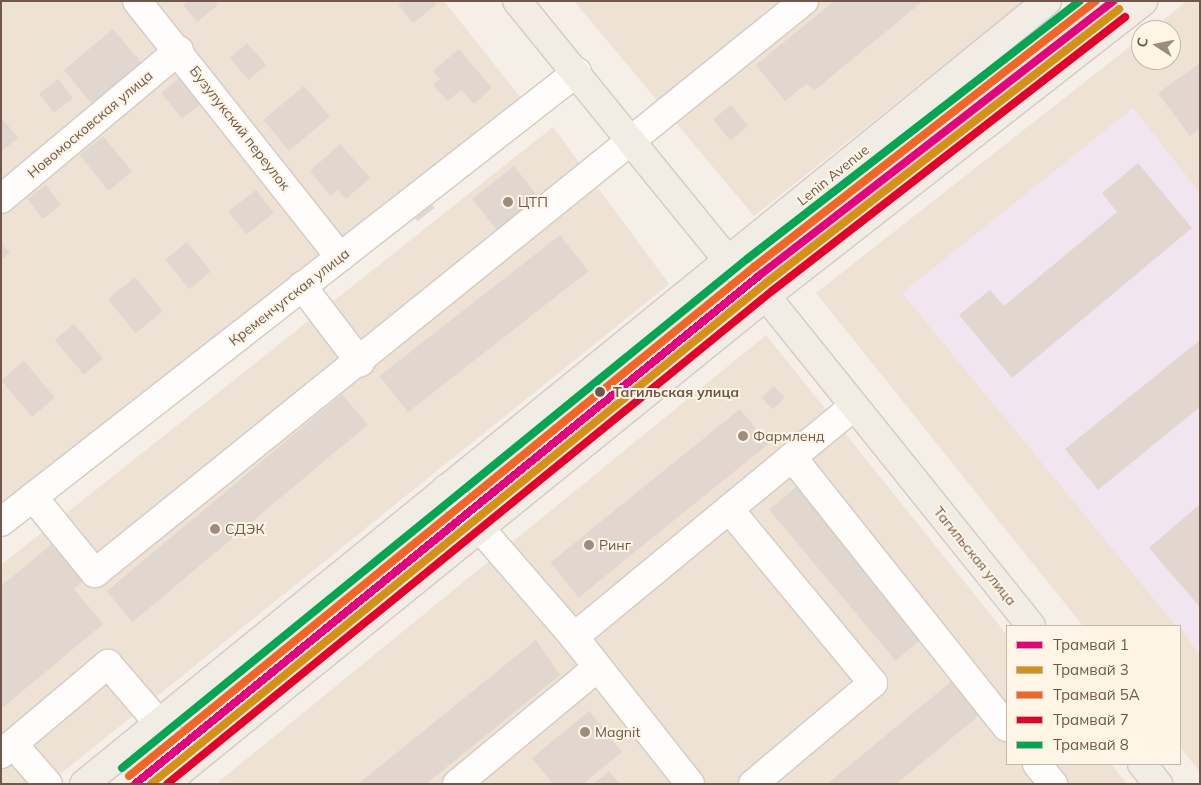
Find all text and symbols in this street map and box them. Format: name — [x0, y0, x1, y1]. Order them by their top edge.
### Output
north arrow — [1131, 20, 1181, 70]
text: С — [1133, 36, 1152, 49]
street label: Бузулукский переулок — [186, 63, 294, 193]
street label: Новомосковская улица — [24, 67, 156, 181]
street label: Lenin Avenue — [794, 141, 872, 209]
place label: ЦТП — [518, 194, 548, 210]
marker: ЦТП — [502, 196, 514, 208]
street label: Кременчугская улица — [226, 245, 352, 349]
marker: Тагильская улица — [591, 383, 609, 401]
place label: Тагильская улица — [613, 384, 739, 400]
place label: Фармленд — [753, 428, 825, 444]
marker: Фармленд — [737, 430, 749, 442]
street label: Тагильская улица — [930, 503, 1020, 609]
place label: СДЭК — [225, 521, 265, 537]
marker: СДЭК — [209, 523, 221, 535]
place label: Ринг — [599, 537, 631, 553]
marker: Ринг — [583, 539, 595, 551]
legend — [1006, 625, 1181, 765]
text: Трамвай 1 — [1053, 635, 1129, 654]
text: Трамвай 3 — [1053, 660, 1129, 679]
text: Трамвай 5А — [1053, 685, 1140, 704]
text: Трамвай 7 — [1053, 710, 1129, 729]
place label: Magnit — [595, 724, 640, 740]
marker: Magnit — [579, 726, 591, 738]
text: Трамвай 8 — [1053, 735, 1129, 754]

